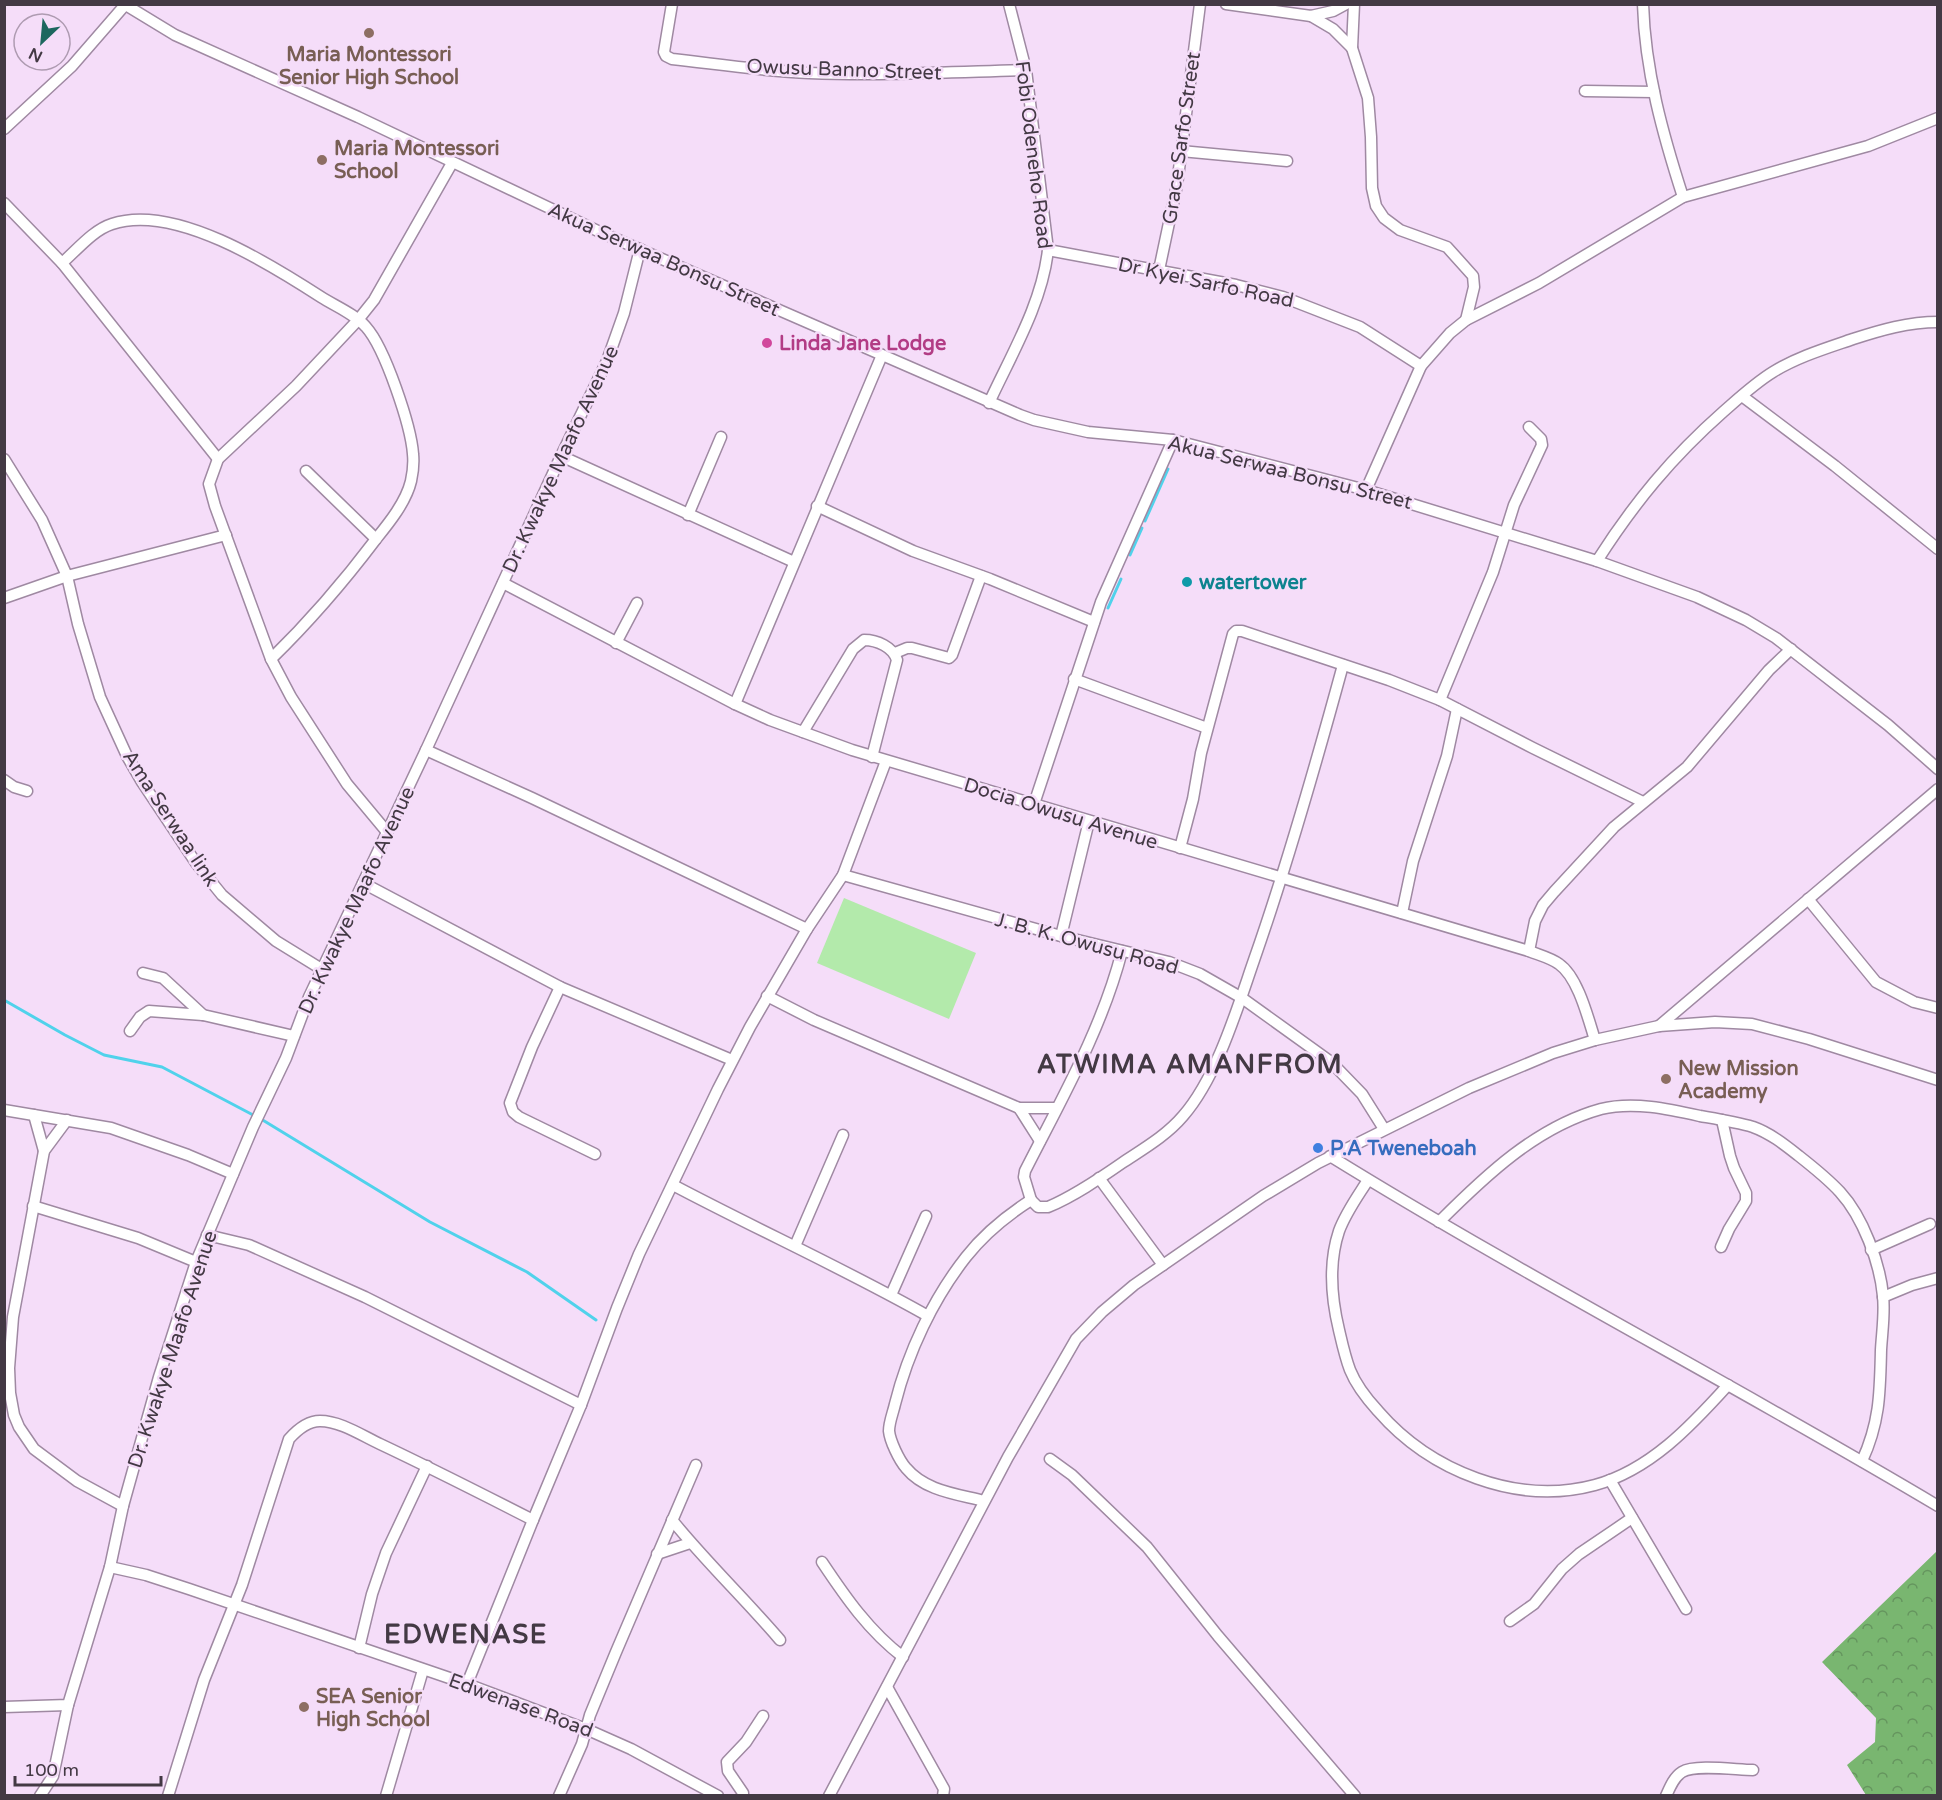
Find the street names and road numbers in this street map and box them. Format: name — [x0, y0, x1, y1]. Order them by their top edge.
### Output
street label: Grace Sarfo Street — [1158, 50, 1206, 226]
street label: Owusu Banno Street — [746, 55, 942, 85]
street label: Fobi Odeneho Road — [1010, 60, 1056, 251]
street label: Akua Serwaa Bonsu Street — [544, 198, 784, 322]
street label: Dr Kyei Sarfo Road — [1116, 253, 1296, 313]
street label: Dr. Kwakye Maafo Avenue — [498, 342, 624, 577]
street label: Akua Serwaa Bonsu Street — [1165, 431, 1415, 515]
street label: Ama Serwaa link — [117, 746, 223, 891]
street label: Docia Owusu Avenue — [961, 773, 1161, 855]
street label: Dr. Kwakye Maafo Avenue — [294, 783, 420, 1018]
street label: J. B. K. Owusu Road — [992, 908, 1181, 980]
street label: Dr. Kwakye Maafo Avenue — [123, 1228, 223, 1471]
street label: Edwenase Road — [445, 1669, 596, 1743]

